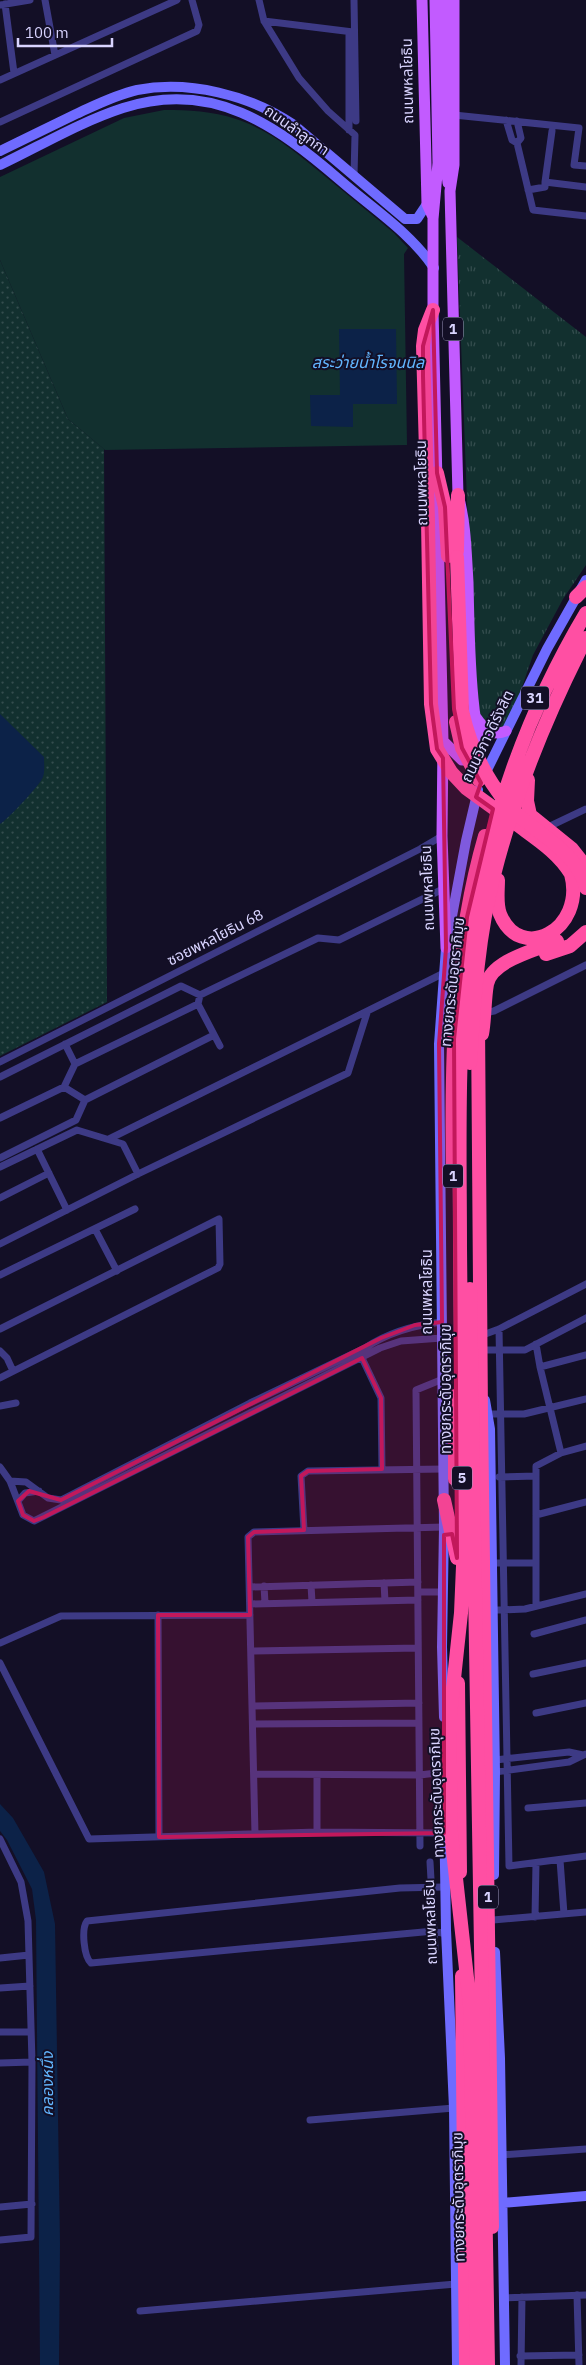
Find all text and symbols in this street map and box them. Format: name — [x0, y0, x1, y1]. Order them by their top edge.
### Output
scale bar — [18, 15, 111, 47]
text: 100 m — [25, 23, 69, 42]
street label: ถนนพหลโยธิน — [397, 38, 417, 124]
street label: ถนนลำลูกกา — [261, 101, 333, 159]
road number: 1 — [443, 318, 463, 340]
water label: สระว่ายน้ำโรจนนิล — [312, 351, 425, 372]
street label: ถนนพหลโยธิน — [411, 440, 431, 526]
road number: 31 — [521, 686, 549, 710]
street label: ถนนวิภาวดีรังสิต — [457, 687, 517, 785]
street label: ถนนพหลโยธิน — [416, 845, 438, 931]
street label: ซอยพหลโยธิน 68 — [164, 905, 266, 969]
street label: ทางยกระดับอุตราภิมุข — [436, 916, 468, 1048]
road number: 1 — [443, 1164, 463, 1188]
street label: ถนนพหลโยธิน — [417, 1249, 436, 1335]
street label: ทางยกระดับอุตราภิมุข — [436, 1324, 455, 1454]
road number: 5 — [452, 1466, 472, 1490]
street label: ทางยกระดับอุตราภิมุข — [424, 1728, 448, 1858]
street label: ถนนพหลโยธิน — [419, 1879, 441, 1965]
road number: 1 — [478, 1885, 498, 1908]
water label: คลองหนึ่ง — [36, 2050, 57, 2116]
street label: ทางยกระดับอุตราภิมุข — [447, 2132, 469, 2262]

